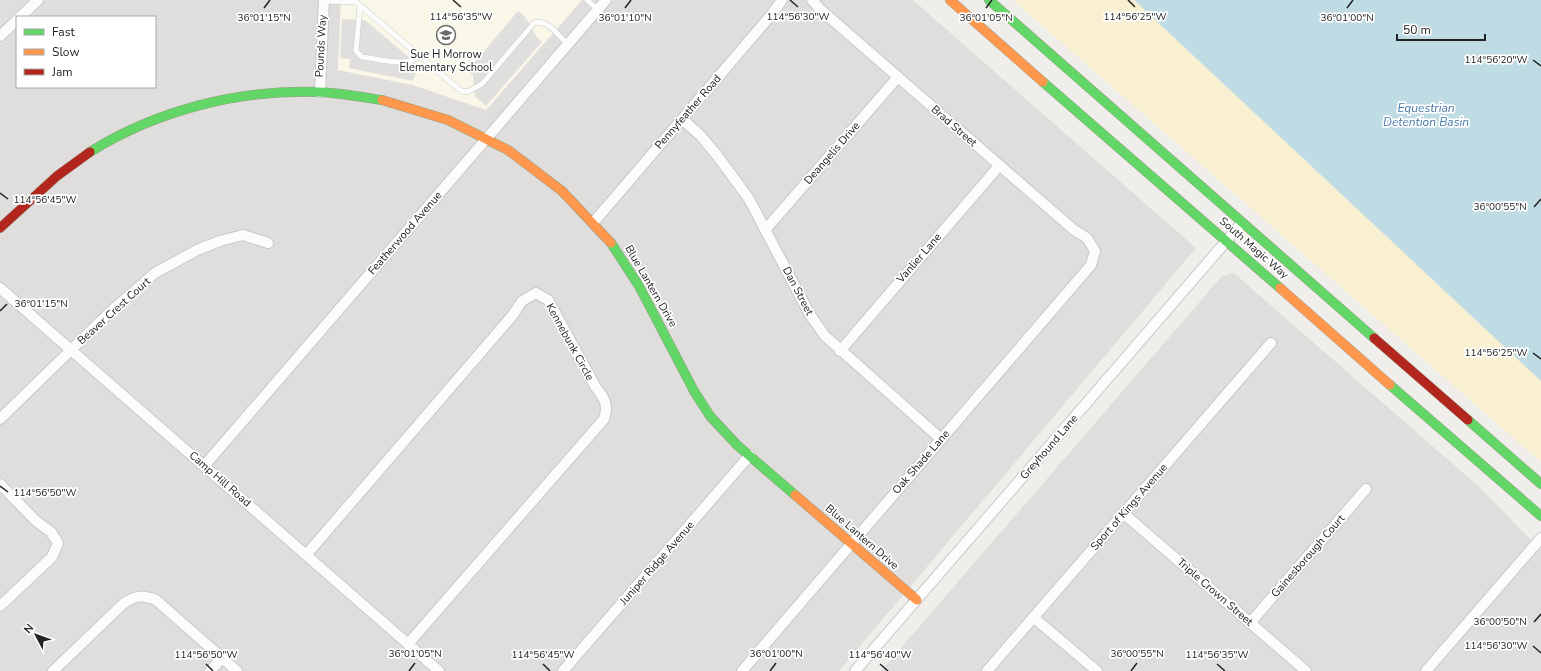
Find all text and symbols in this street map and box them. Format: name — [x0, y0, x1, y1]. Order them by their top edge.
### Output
text: 114°56'35"W — [430, 10, 492, 24]
text: 114°56'30"W — [767, 10, 829, 24]
text: 114°56'25"W — [1104, 10, 1166, 24]
text: 36°01'15"N — [237, 11, 291, 25]
text: 36°01'10"N — [598, 11, 652, 25]
text: 36°01'05"N — [959, 11, 1013, 25]
text: 36°01'00"N — [1320, 11, 1374, 25]
street label: Pounds Way — [312, 14, 330, 78]
legend — [16, 16, 156, 88]
scale bar — [1397, 16, 1485, 42]
text: 50 m — [1403, 22, 1431, 38]
text: Fast — [52, 24, 75, 40]
school or university icon: Sue H Morrow Elementary School — [435, 24, 457, 46]
text: Slow — [52, 44, 80, 60]
place label: Sue H Morrow Elementary School — [399, 47, 493, 75]
text: 114°56'20"W — [1465, 53, 1527, 67]
text: Jam — [51, 64, 73, 80]
street label: Pennyfeather Road — [651, 72, 725, 152]
water label: Equestrian Detention Basin — [1383, 100, 1469, 130]
street label: Brad Street — [928, 102, 980, 150]
street label: Deangelis Drive — [801, 118, 863, 188]
street label: Featherwood Avenue — [365, 188, 445, 278]
text: 114°56'45"W — [14, 193, 76, 207]
text: 36°00'55"N — [1473, 200, 1527, 214]
street label: South Magic Way — [1216, 214, 1292, 282]
street label: Vanlier Lane — [893, 230, 945, 287]
street label: Blue Lantern Drive — [621, 242, 681, 330]
street label: Dan Street — [779, 264, 817, 318]
street label: Beaver Crest Court — [74, 274, 154, 348]
text: 36°01'15"N — [14, 297, 68, 311]
street label: Kennebunk Circle — [543, 301, 597, 383]
text: 114°56'25"W — [1465, 346, 1527, 360]
street label: Greyhound Lane — [1017, 411, 1081, 483]
street label: Oak Shade Lane — [889, 427, 953, 497]
street label: Camp Hill Road — [186, 448, 254, 510]
street label: Sport of Kings Avenue — [1087, 460, 1171, 554]
text: 114°56'50"W — [14, 486, 76, 500]
street label: Blue Lantern Drive — [822, 501, 902, 573]
street label: Gainesborough Court — [1268, 511, 1348, 601]
street label: Juniper Ridge Avenue — [616, 518, 698, 609]
street label: Triple Crown Street — [1174, 555, 1256, 629]
north arrow — [16, 615, 56, 655]
text: 36°00'50"N — [1473, 615, 1527, 629]
text: N — [20, 621, 37, 637]
text: 114°56'30"W — [1465, 639, 1527, 653]
text: 36°01'05"N — [388, 647, 442, 661]
text: 36°01'00"N — [749, 647, 803, 661]
text: 36°00'55"N — [1110, 647, 1164, 661]
text: 114°56'50"W — [175, 648, 237, 662]
text: 114°56'45"W — [512, 648, 574, 662]
text: 114°56'40"W — [849, 648, 911, 662]
text: 114°56'35"W — [1186, 648, 1248, 662]

